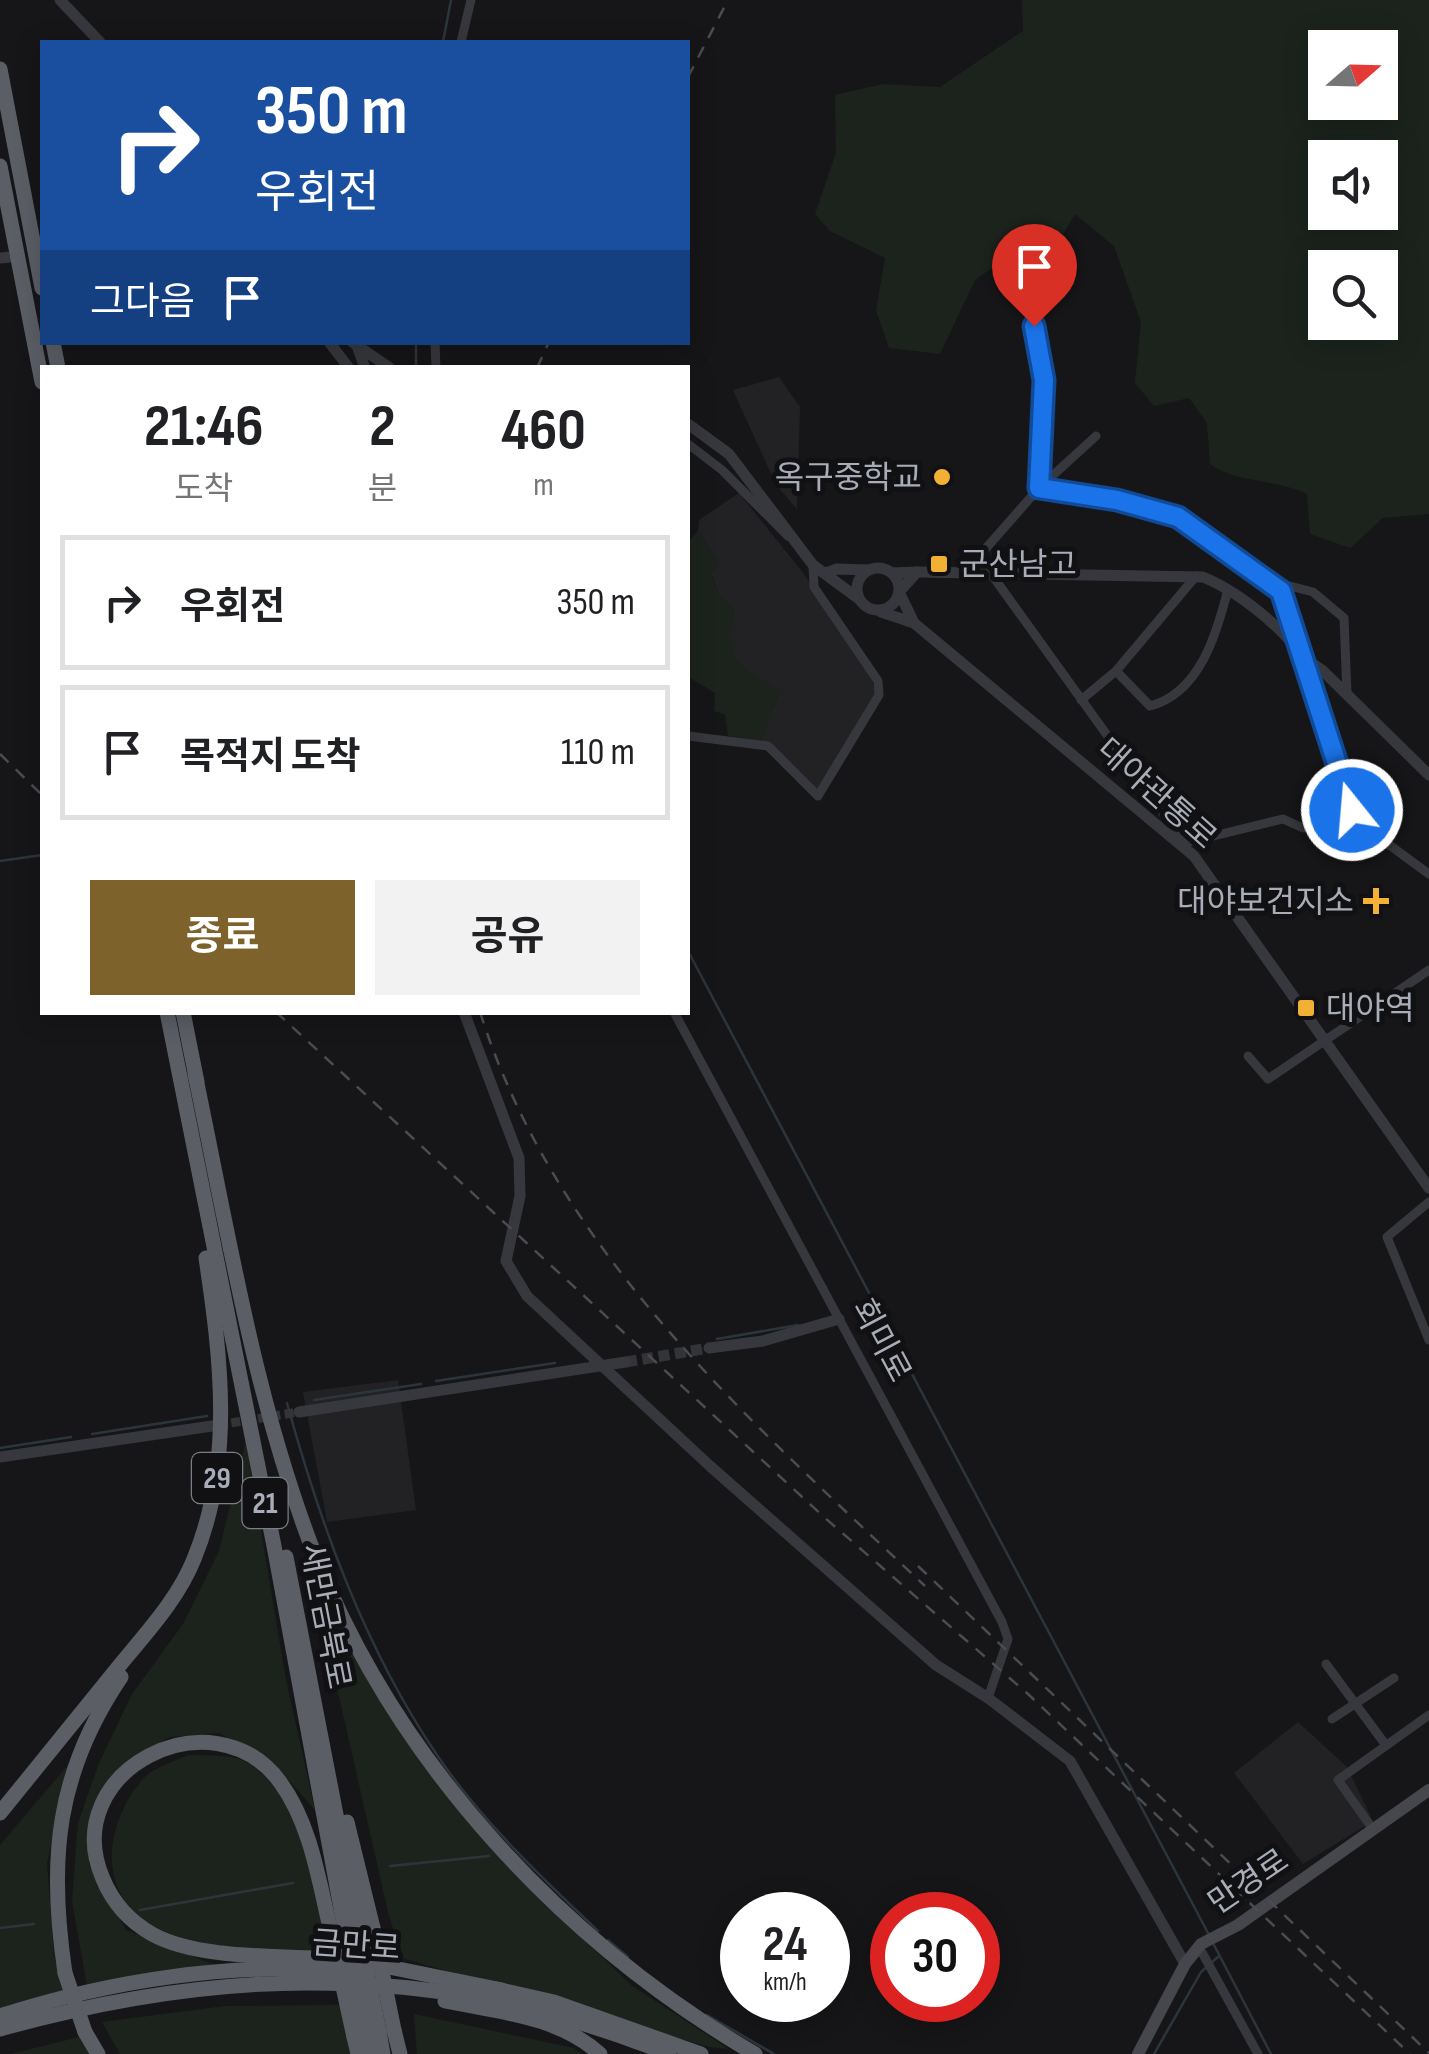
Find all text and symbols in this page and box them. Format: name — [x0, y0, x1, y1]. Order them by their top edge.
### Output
north arrow — [1308, 30, 1398, 120]
map controls — [1308, 30, 1398, 340]
text: 350 m — [255, 70, 408, 154]
icon: right — [90, 80, 220, 210]
button: sound — [1308, 140, 1398, 230]
text: 우회전 — [255, 166, 379, 221]
pin — [992, 224, 1077, 327]
icon: arrive — [1007, 239, 1062, 294]
button: search — [1308, 250, 1398, 340]
icon: arrive — [215, 270, 270, 325]
text: 그다음 — [90, 280, 195, 325]
text: 21:46 — [144, 391, 264, 463]
text: 2 — [369, 391, 395, 463]
text: 460 — [501, 395, 586, 467]
place label: 옥구중학교 — [775, 459, 922, 498]
text: m — [533, 466, 554, 505]
marker: 옥구중학교 — [931, 466, 953, 488]
text: 도착 — [174, 470, 233, 509]
text: 분 — [368, 470, 397, 509]
place label: 군산남고 — [959, 546, 1077, 585]
marker: 군산남고 — [928, 553, 950, 575]
icon: right — [95, 575, 150, 630]
text: 350 m — [556, 580, 635, 625]
text: 우회전 — [180, 585, 285, 630]
icon: arrive — [95, 725, 150, 780]
text: 110 m — [561, 730, 635, 775]
street label: 대야관통로 — [1088, 730, 1224, 858]
text: 목적지 도착 — [180, 735, 361, 780]
position arrow — [1300, 758, 1404, 862]
button: 종료 — [90, 880, 355, 995]
button: 공유 — [375, 880, 640, 995]
place label: 대야보건지소 — [1177, 883, 1354, 922]
marker: 대야보건지소 — [1363, 888, 1389, 914]
place label: 대야역 — [1326, 990, 1414, 1029]
marker: 대야역 — [1295, 997, 1317, 1019]
street label: 회미로 — [843, 1293, 919, 1389]
road number: 29 — [192, 1453, 242, 1503]
road number: 21 — [242, 1478, 288, 1528]
street label: 새만금북로 — [291, 1540, 358, 1692]
street label: 만경로 — [1201, 1841, 1296, 1923]
speed limit sign: 30 — [870, 1892, 1000, 2022]
text: 24 — [763, 1915, 807, 1975]
street label: 금만로 — [310, 1924, 401, 1969]
text: km/h — [763, 1967, 807, 1998]

